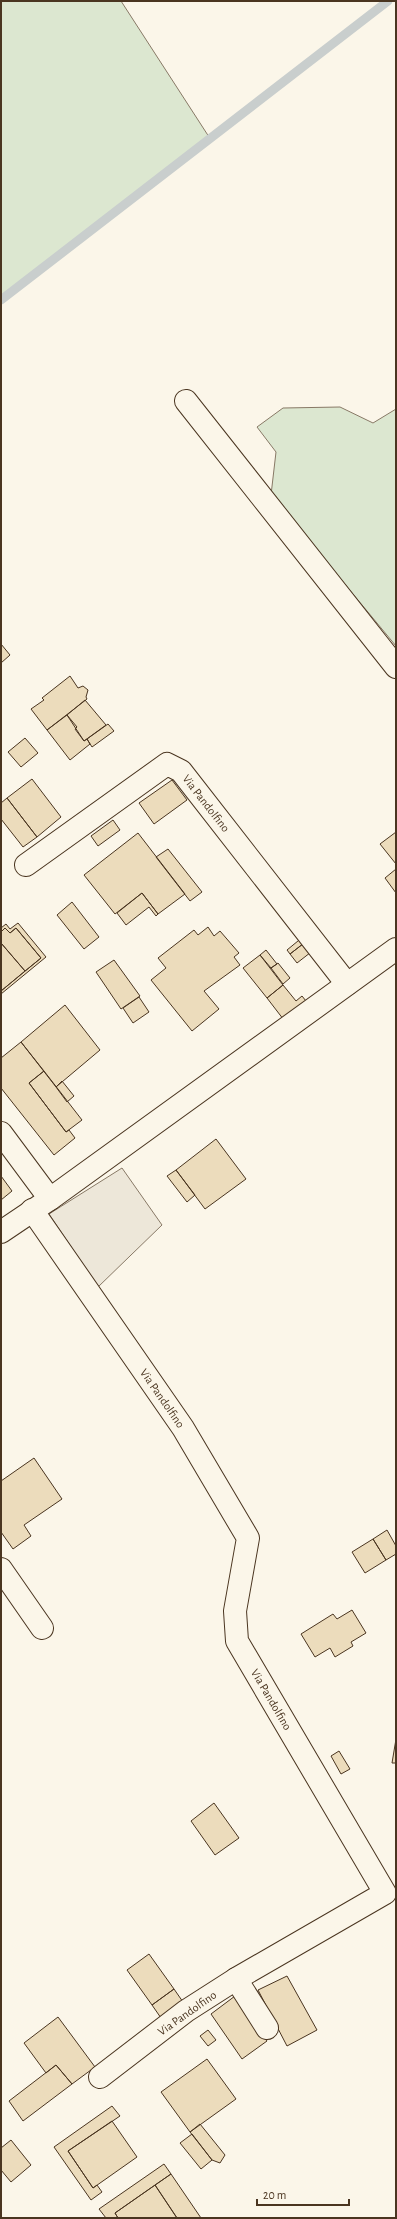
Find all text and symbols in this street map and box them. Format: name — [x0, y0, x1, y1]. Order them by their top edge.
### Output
street label: Via Pandolfino — [180, 772, 232, 834]
street label: Via Pandolfino — [138, 1367, 187, 1430]
street label: Via Pandolfino — [249, 1667, 294, 1732]
street label: Via Pandolfino — [155, 1988, 219, 2038]
scale bar — [257, 2181, 349, 2207]
text: 20 m — [263, 2189, 286, 2201]

